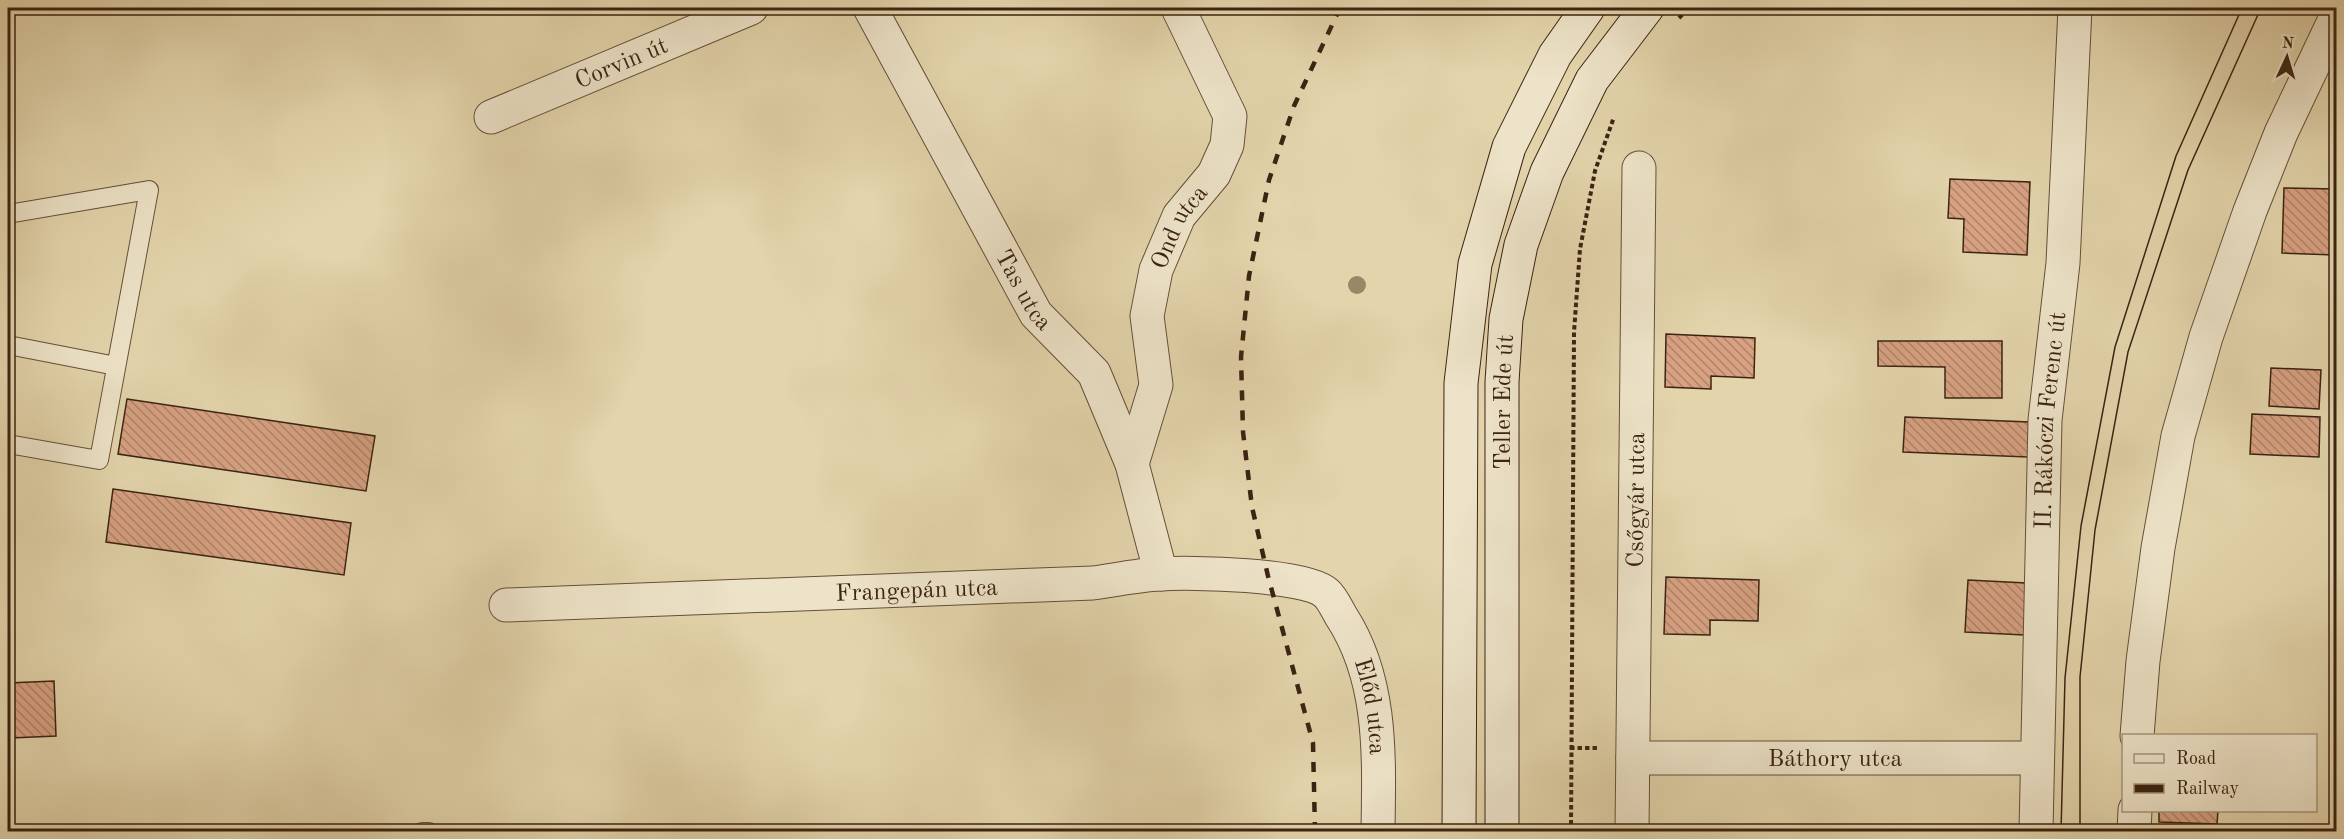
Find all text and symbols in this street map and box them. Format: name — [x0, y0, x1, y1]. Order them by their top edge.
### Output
north arrow — [2257, 27, 2317, 87]
street label: Corvin út — [572, 34, 672, 94]
text: N — [2281, 36, 2295, 52]
street label: Ond utca — [1148, 181, 1213, 273]
street label: Tas utca — [990, 247, 1055, 336]
street label: II. Rákóczi Ferenc út — [2033, 311, 2071, 529]
street label: Teller Ede út — [1492, 334, 1519, 470]
street label: Csőgyár utca — [1625, 432, 1650, 568]
street label: Frangepán utca — [835, 577, 999, 607]
street label: Előd utca — [1349, 656, 1388, 756]
legend — [2122, 734, 2317, 812]
street label: Báthory utca — [1768, 748, 1902, 772]
text: Road — [2176, 750, 2216, 768]
text: Railway — [2176, 780, 2239, 798]

